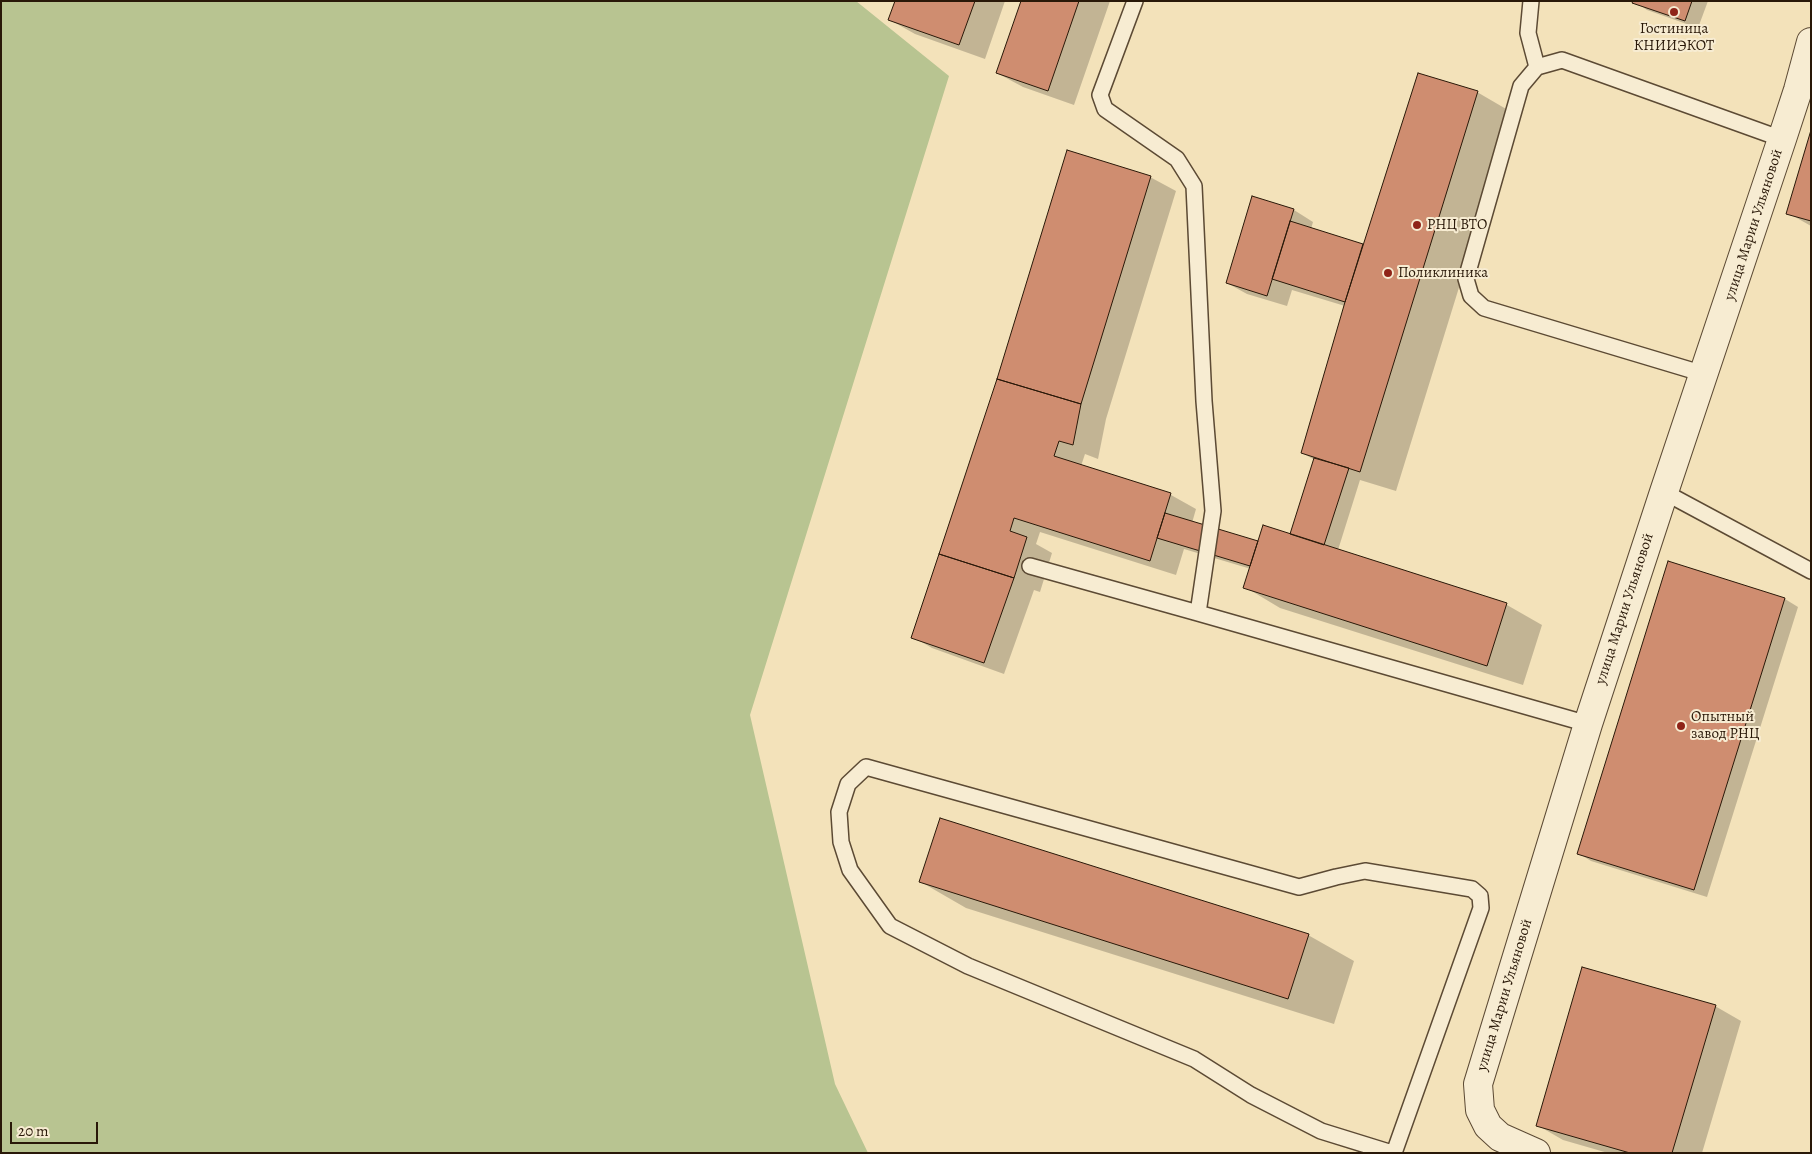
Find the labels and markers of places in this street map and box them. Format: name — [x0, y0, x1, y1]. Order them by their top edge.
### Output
marker: Гостиница КНИИЭКОТ — [1668, 6, 1680, 18]
place label: Гостиница КНИИЭКОТ — [1634, 20, 1714, 55]
place label: РНЦ ВТО — [1427, 216, 1487, 234]
marker: РНЦ ВТО — [1411, 219, 1423, 231]
place label: Поликлиника — [1398, 264, 1488, 282]
marker: Поликлиника — [1382, 267, 1394, 279]
place label: Опытный завод РНЦ — [1691, 708, 1760, 743]
marker: Опытный завод РНЦ — [1675, 720, 1687, 732]

